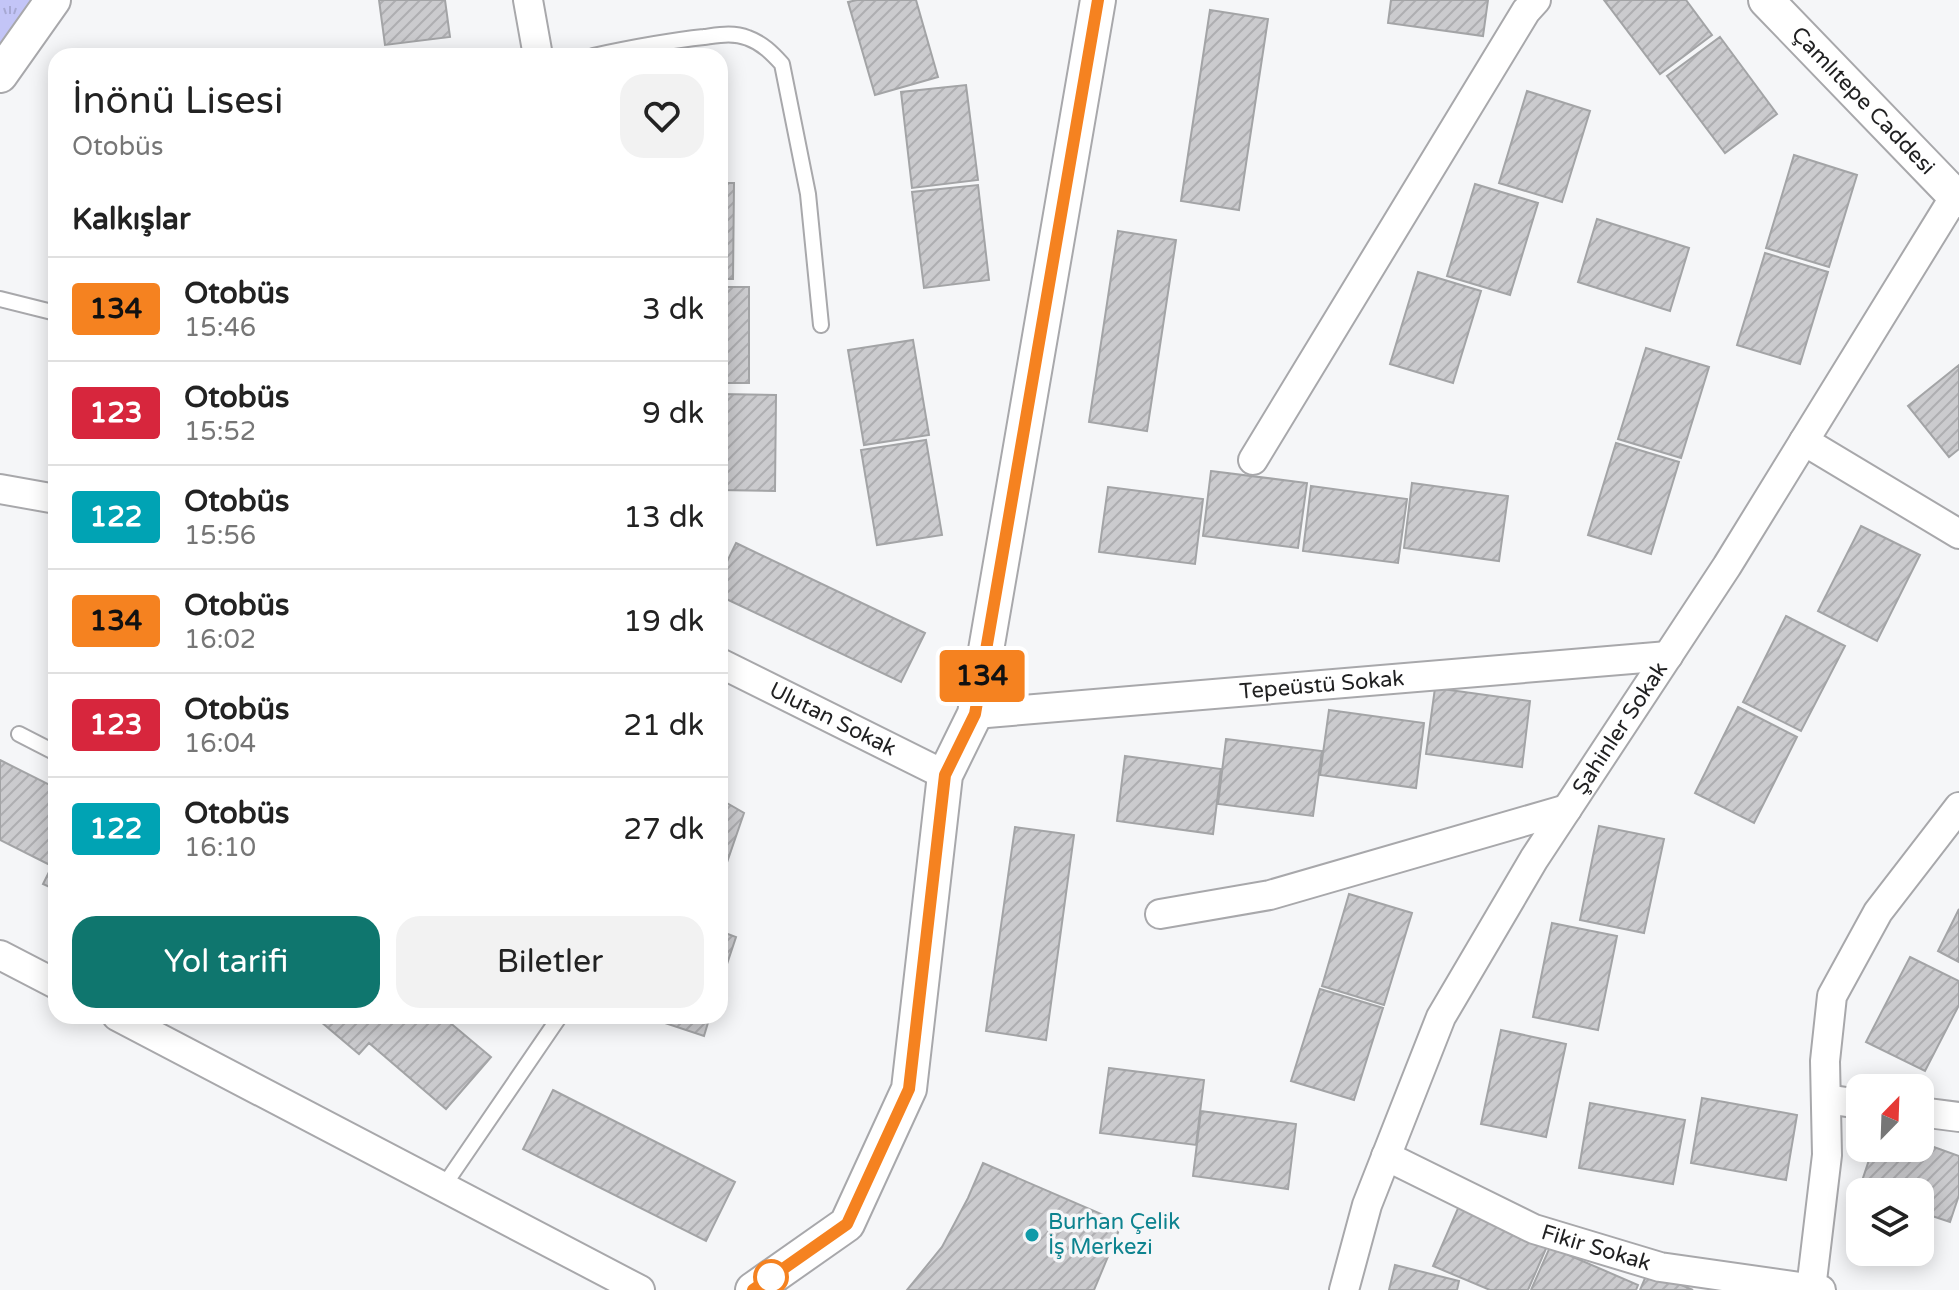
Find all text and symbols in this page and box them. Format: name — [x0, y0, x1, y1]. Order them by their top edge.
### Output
street label: Çamlıtepe Caddesi — [1786, 21, 1940, 180]
button: heart — [620, 74, 704, 158]
text: İnönü Lisesi — [72, 78, 284, 124]
text: Otobüs — [72, 131, 163, 162]
text: Kalkışlar — [72, 201, 190, 238]
text: Otobüs — [184, 275, 289, 312]
text: 3 dk — [642, 291, 704, 328]
text: 134 — [90, 292, 142, 326]
text: 15:46 — [184, 312, 256, 343]
text: Otobüs — [184, 379, 289, 416]
text: 9 dk — [642, 395, 704, 432]
text: 123 — [90, 396, 142, 430]
text: 15:52 — [184, 416, 256, 447]
text: Otobüs — [184, 483, 289, 520]
text: 13 dk — [623, 499, 704, 536]
text: 122 — [90, 500, 142, 534]
text: 15:56 — [184, 520, 256, 551]
text: Otobüs — [184, 587, 289, 624]
text: 19 dk — [623, 603, 704, 640]
text: 134 — [90, 604, 142, 638]
text: 16:02 — [184, 624, 256, 655]
line badge: 134 — [936, 650, 1028, 702]
street label: Şahinler Sokak — [1567, 657, 1673, 799]
text: 134 — [956, 659, 1008, 693]
street label: Tepeüstü Sokak — [1238, 665, 1405, 705]
street label: Ulutan Sokak — [765, 677, 901, 762]
text: Otobüs — [184, 691, 289, 728]
text: 21 dk — [623, 707, 704, 744]
text: 123 — [90, 708, 142, 742]
text: 16:04 — [184, 728, 256, 759]
text: Otobüs — [184, 795, 289, 832]
text: 27 dk — [623, 811, 704, 848]
text: 122 — [90, 812, 142, 846]
text: 16:10 — [184, 832, 256, 863]
button: Yol tarifi — [72, 916, 380, 1008]
button: Biletler — [396, 916, 704, 1008]
north arrow — [1846, 1074, 1934, 1162]
map controls — [1846, 1074, 1934, 1266]
button: layers — [1846, 1178, 1934, 1266]
place label: Burhan Çelik İş Merkezi — [1048, 1209, 1180, 1260]
street label: Fikir Sokak — [1538, 1219, 1654, 1277]
marker: Burhan Çelik İş Merkezi — [1023, 1226, 1041, 1244]
unlabelled marker — [754, 1260, 788, 1290]

